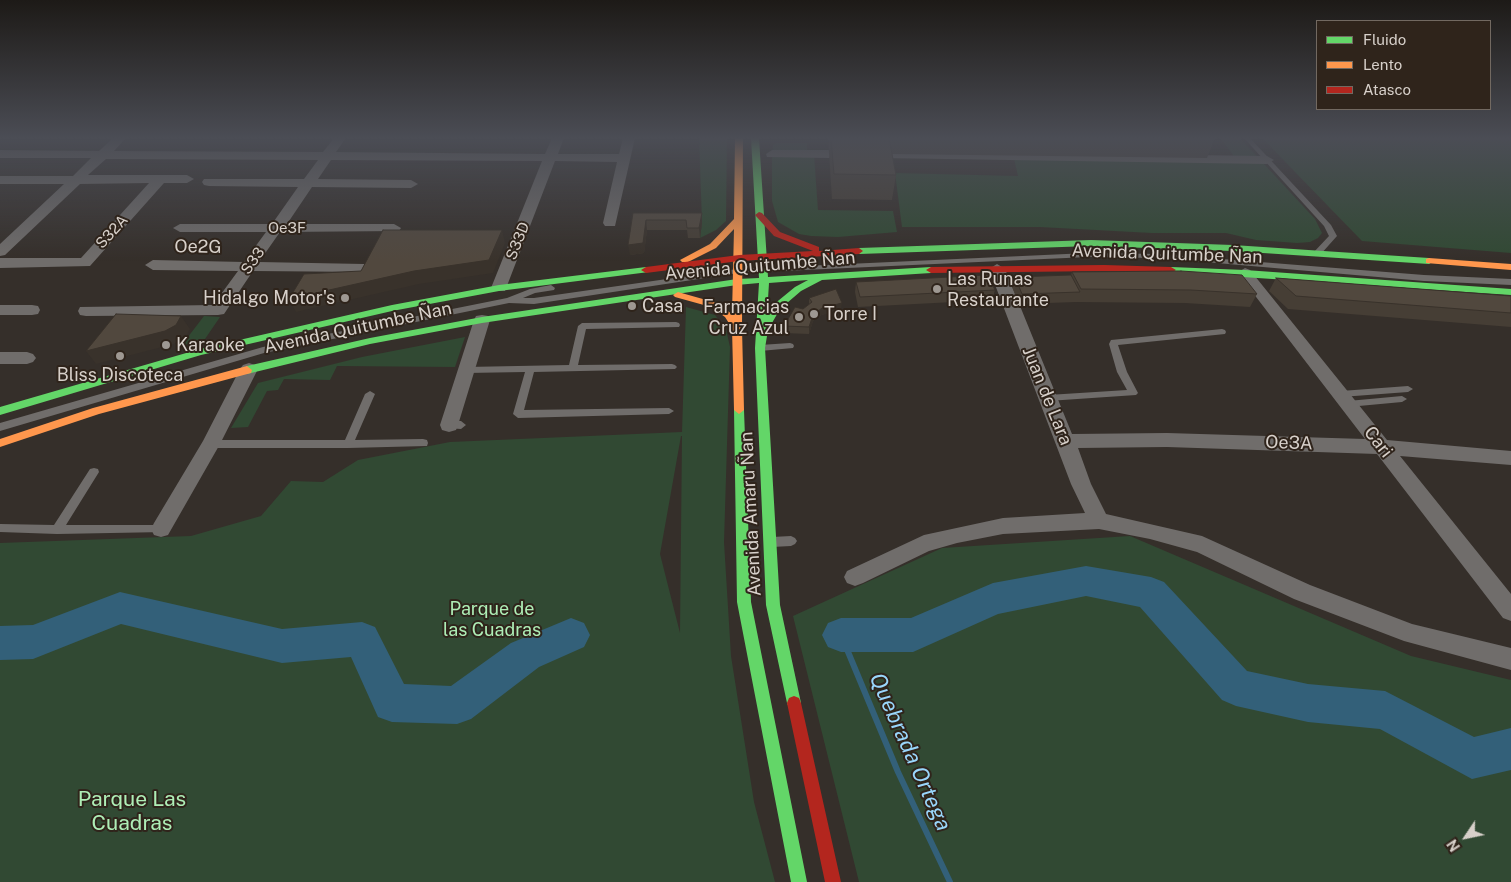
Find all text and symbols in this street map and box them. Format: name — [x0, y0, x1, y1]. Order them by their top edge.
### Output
legend — [1316, 20, 1491, 110]
text: Fluido — [1363, 31, 1406, 48]
text: Lento — [1363, 56, 1402, 73]
text: Atasco — [1363, 81, 1411, 98]
street label: S32A — [92, 211, 132, 253]
street label: Oe3F — [268, 219, 306, 237]
street label: S33D — [502, 219, 534, 263]
street label: Oe2G — [174, 236, 222, 258]
street label: Avenida Quitumbe Ñan — [1071, 240, 1263, 268]
street label: S33 — [237, 244, 269, 278]
street label: Avenida Quitumbe Ñan — [664, 247, 856, 285]
place label: Las Runas Restaurante — [947, 268, 1049, 310]
marker: Las Runas Restaurante — [931, 283, 943, 295]
place label: Hidalgo Motor's — [203, 287, 335, 309]
marker: Hidalgo Motor's — [339, 292, 351, 304]
place label: Casa — [642, 295, 683, 317]
place label: Farmacias Cruz Azul — [703, 296, 789, 338]
street label: Avenida Quitumbe Ñan — [262, 298, 454, 358]
marker: Casa — [626, 300, 638, 312]
place label: Torre I — [824, 303, 877, 325]
marker: Torre I — [808, 308, 820, 320]
marker: Farmacias Cruz Azul — [793, 311, 805, 323]
place label: Karaoke — [176, 334, 245, 356]
marker: Karaoke — [160, 339, 172, 351]
street label: Juan de Lara — [1017, 344, 1077, 448]
marker: Bliss Discoteca — [114, 350, 126, 362]
place label: Bliss Discoteca — [57, 364, 183, 386]
street label: Cari — [1359, 422, 1397, 462]
street label: Avenida Amaru Ñan — [736, 431, 766, 597]
street label: Oe3A — [1265, 431, 1313, 455]
park label: Parque de las Cuadras — [443, 598, 541, 640]
water label: Quebrada Ortega — [863, 669, 957, 835]
park label: Parque Las Cuadras — [78, 787, 186, 837]
north arrow — [1441, 812, 1491, 862]
text: N — [1444, 836, 1463, 854]

